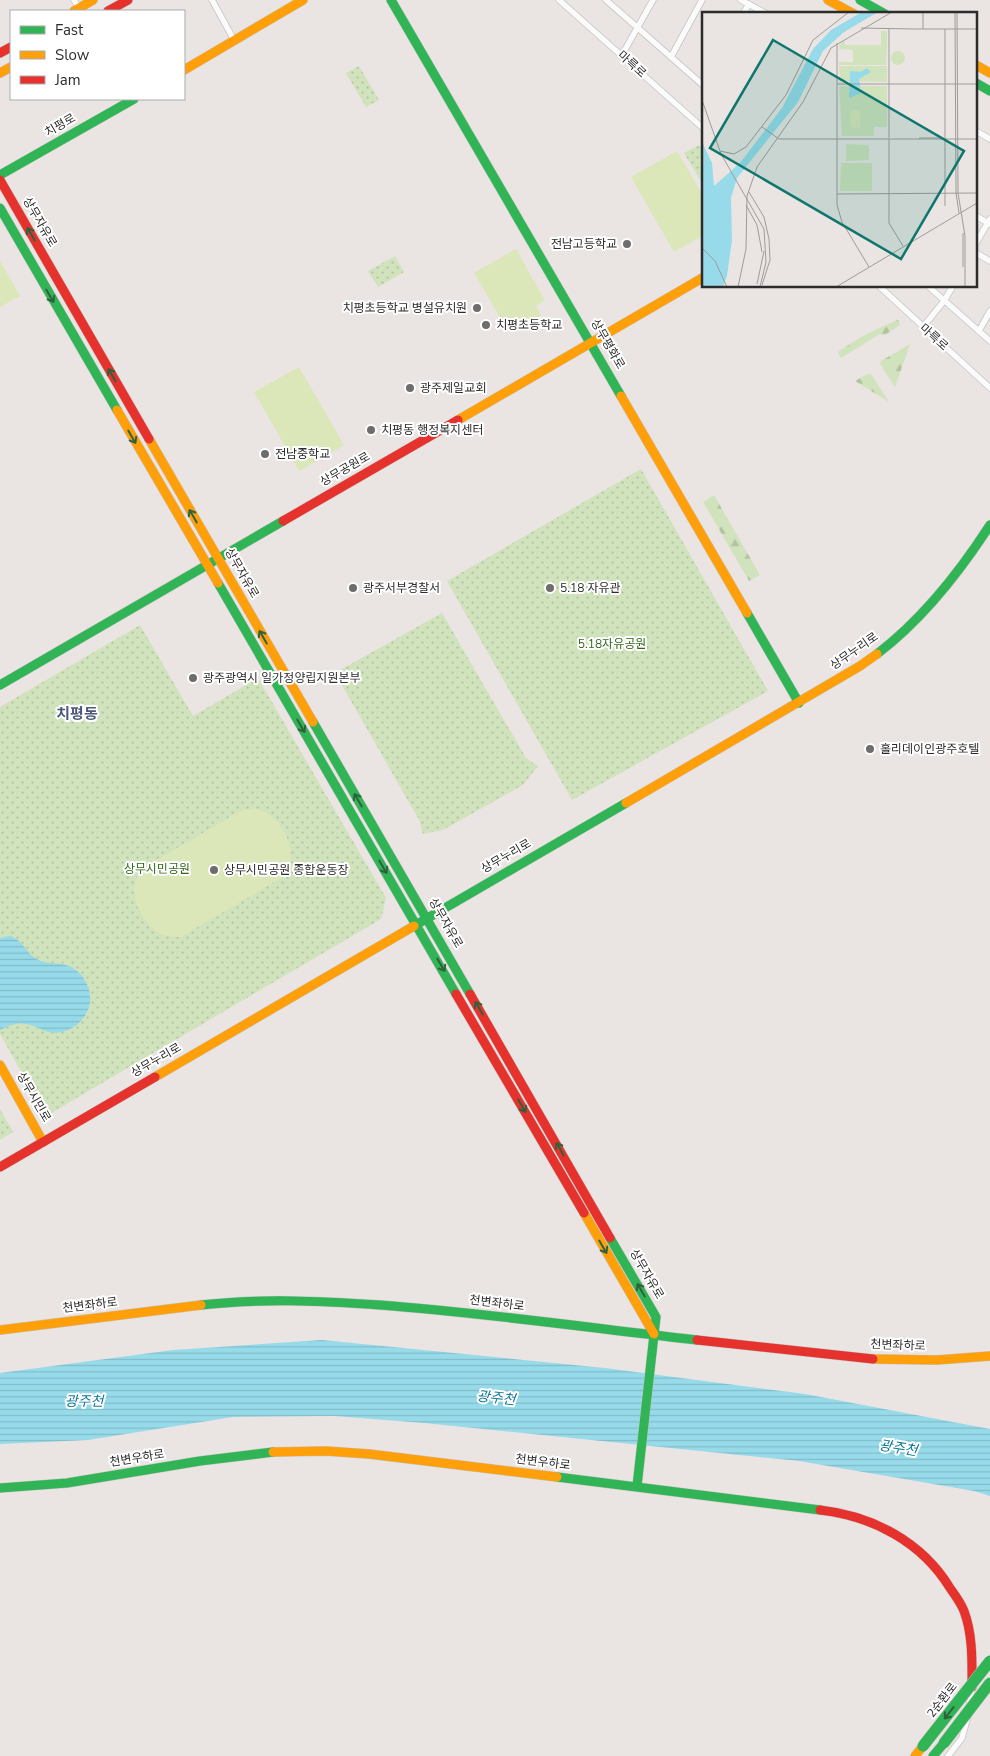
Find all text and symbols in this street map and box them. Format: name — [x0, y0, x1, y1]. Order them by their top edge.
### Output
legend — [10, 10, 185, 100]
inset map — [702, 12, 978, 288]
text: Fast — [55, 20, 84, 40]
text: Slow — [55, 45, 90, 65]
street label: 마륵로 — [614, 47, 650, 81]
text: Jam — [54, 70, 81, 90]
street label: 치평로 — [42, 110, 78, 140]
street label: 상무자유로 — [19, 194, 61, 250]
one-way arrow — [26, 228, 36, 242]
place label: 전남고등학교 — [551, 236, 617, 252]
marker: 전남고등학교 — [621, 238, 633, 250]
one-way arrow — [46, 288, 56, 303]
place label: 치평초등학교 병설유치원 — [342, 300, 467, 316]
marker: 치평초등학교 병설유치원 — [471, 302, 483, 314]
street label: 상무평화로 — [587, 316, 629, 372]
place label: 치평초등학교 — [496, 317, 562, 333]
marker: 치평초등학교 — [480, 319, 492, 331]
street label: 마륵로 — [916, 320, 952, 354]
one-way arrow — [107, 368, 117, 383]
place label: 광주제일교회 — [420, 380, 486, 396]
marker: 광주제일교회 — [404, 382, 416, 394]
place label: 치평동 행정복지센터 — [381, 422, 483, 438]
marker: 치평동 행정복지센터 — [365, 424, 377, 436]
one-way arrow — [127, 429, 137, 443]
place label: 전남중학교 — [275, 446, 330, 462]
marker: 전남중학교 — [259, 448, 271, 460]
street label: 상무공원로 — [317, 448, 373, 490]
one-way arrow — [188, 509, 198, 524]
street label: 상무자유로 — [221, 545, 263, 601]
place label: 광주서부경찰서 — [363, 580, 440, 596]
place label: 5.18 자유관 — [560, 580, 621, 596]
marker: 광주서부경찰서 — [347, 582, 359, 594]
marker: 5.18 자유관 — [544, 582, 556, 594]
street label: 상무누리로 — [827, 629, 881, 673]
one-way arrow — [258, 630, 268, 644]
park label: 5.18자유공원 — [578, 636, 646, 652]
place label: 광주광역시 일가정양립지원본부 — [203, 670, 361, 686]
marker: 광주광역시 일가정양립지원본부 — [187, 672, 199, 684]
district label: 치평동 — [56, 704, 98, 724]
one-way arrow — [296, 719, 306, 733]
place label: 홀리데이인광주호텔 — [880, 741, 979, 757]
marker: 홀리데이인광주호텔 — [864, 743, 876, 755]
one-way arrow — [353, 792, 363, 807]
street label: 상무누리로 — [478, 835, 534, 877]
one-way arrow — [379, 859, 389, 873]
park label: 상무시민공원 — [124, 861, 190, 877]
place label: 상무시민공원 종합운동장 — [224, 862, 349, 878]
marker: 상무시민공원 종합운동장 — [208, 864, 220, 876]
street label: 상무자유로 — [425, 895, 467, 951]
one-way arrow — [436, 958, 446, 972]
one-way arrow — [474, 1000, 484, 1015]
street label: 상무누리로 — [128, 1039, 184, 1081]
street label: 상무시민로 — [13, 1069, 55, 1125]
one-way arrow — [517, 1099, 527, 1114]
one-way arrow — [554, 1142, 564, 1156]
one-way arrow — [599, 1239, 609, 1253]
street label: 상무자유로 — [626, 1246, 668, 1302]
one-way arrow — [635, 1283, 645, 1297]
street label: 천변좌하로 — [469, 1292, 525, 1314]
street label: 천변좌하로 — [62, 1294, 118, 1316]
street label: 천변좌하로 — [870, 1336, 926, 1354]
water label: 광주천 — [476, 1387, 517, 1410]
water label: 광주천 — [65, 1392, 104, 1411]
water label: 광주천 — [877, 1436, 920, 1461]
street label: 천변우하로 — [108, 1446, 166, 1470]
street label: 천변우하로 — [515, 1451, 571, 1473]
street label: 2순환로 — [923, 1679, 961, 1721]
one-way arrow — [944, 1707, 955, 1720]

